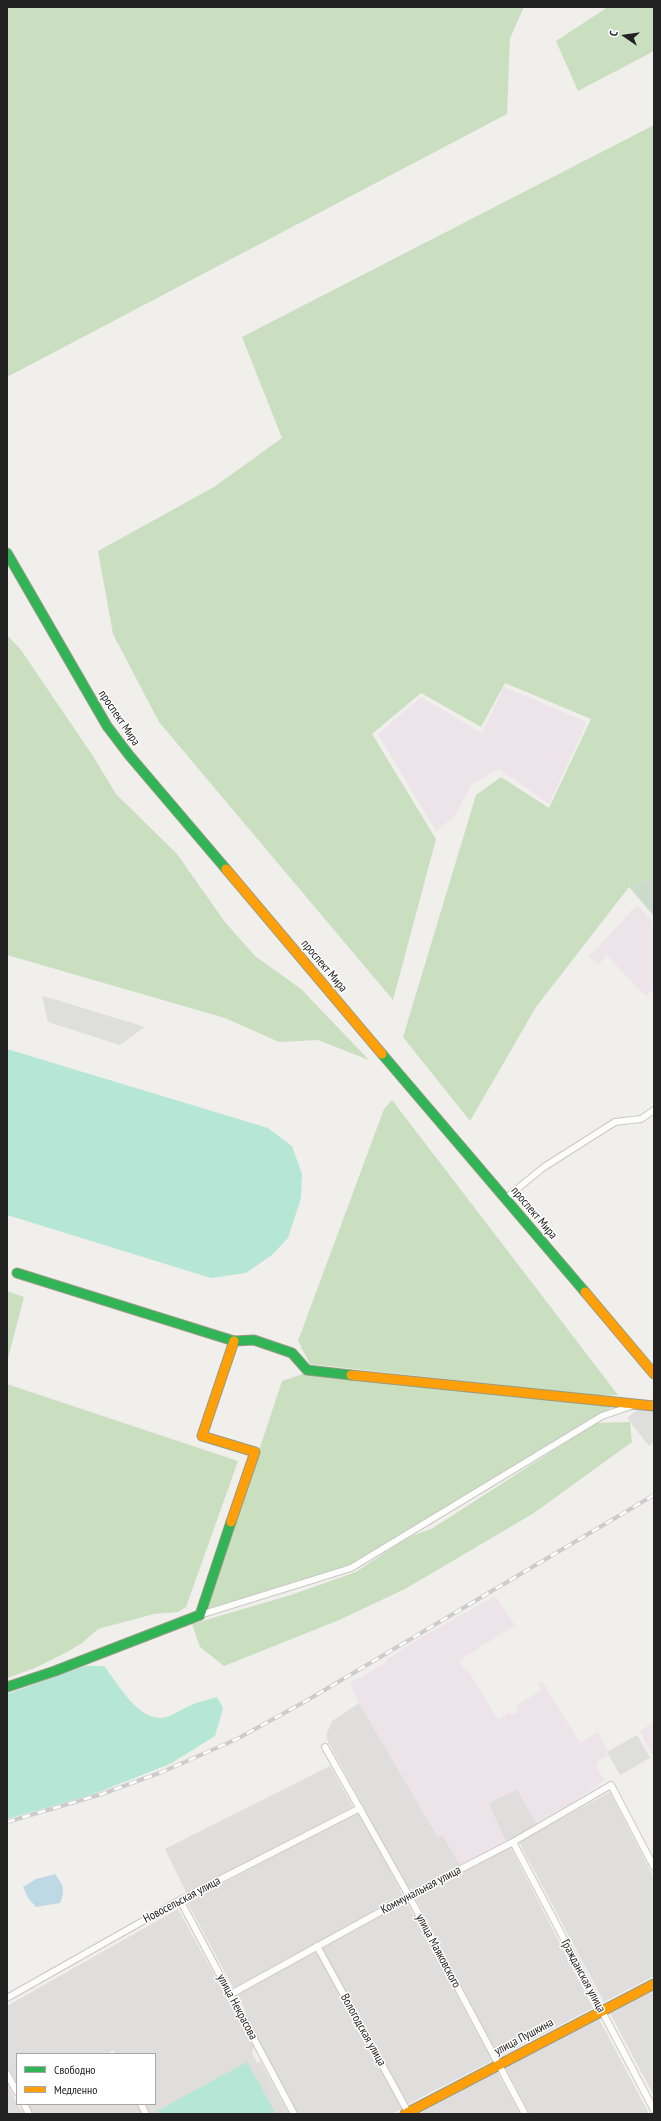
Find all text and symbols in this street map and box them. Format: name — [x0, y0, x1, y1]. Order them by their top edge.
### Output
north arrow — [605, 16, 645, 56]
text: С — [606, 29, 621, 37]
street label: проспект Мира — [95, 687, 143, 749]
street label: проспект Мира — [298, 937, 350, 995]
street label: проспект Мира — [508, 1184, 560, 1242]
street label: Коммунальная улица — [378, 1863, 464, 1917]
street label: Новосельская улица — [141, 1874, 223, 1926]
street label: улица Маяковского — [413, 1912, 463, 1990]
street label: Гражданская улица — [558, 1937, 608, 2015]
street label: улица Некрасова — [214, 1972, 260, 2042]
street label: Вологодская улица — [337, 1991, 389, 2069]
street label: улица Пушкина — [492, 2015, 556, 2059]
legend — [16, 2053, 156, 2105]
text: Свободно — [54, 2062, 96, 2077]
text: Медленно — [54, 2082, 97, 2097]

